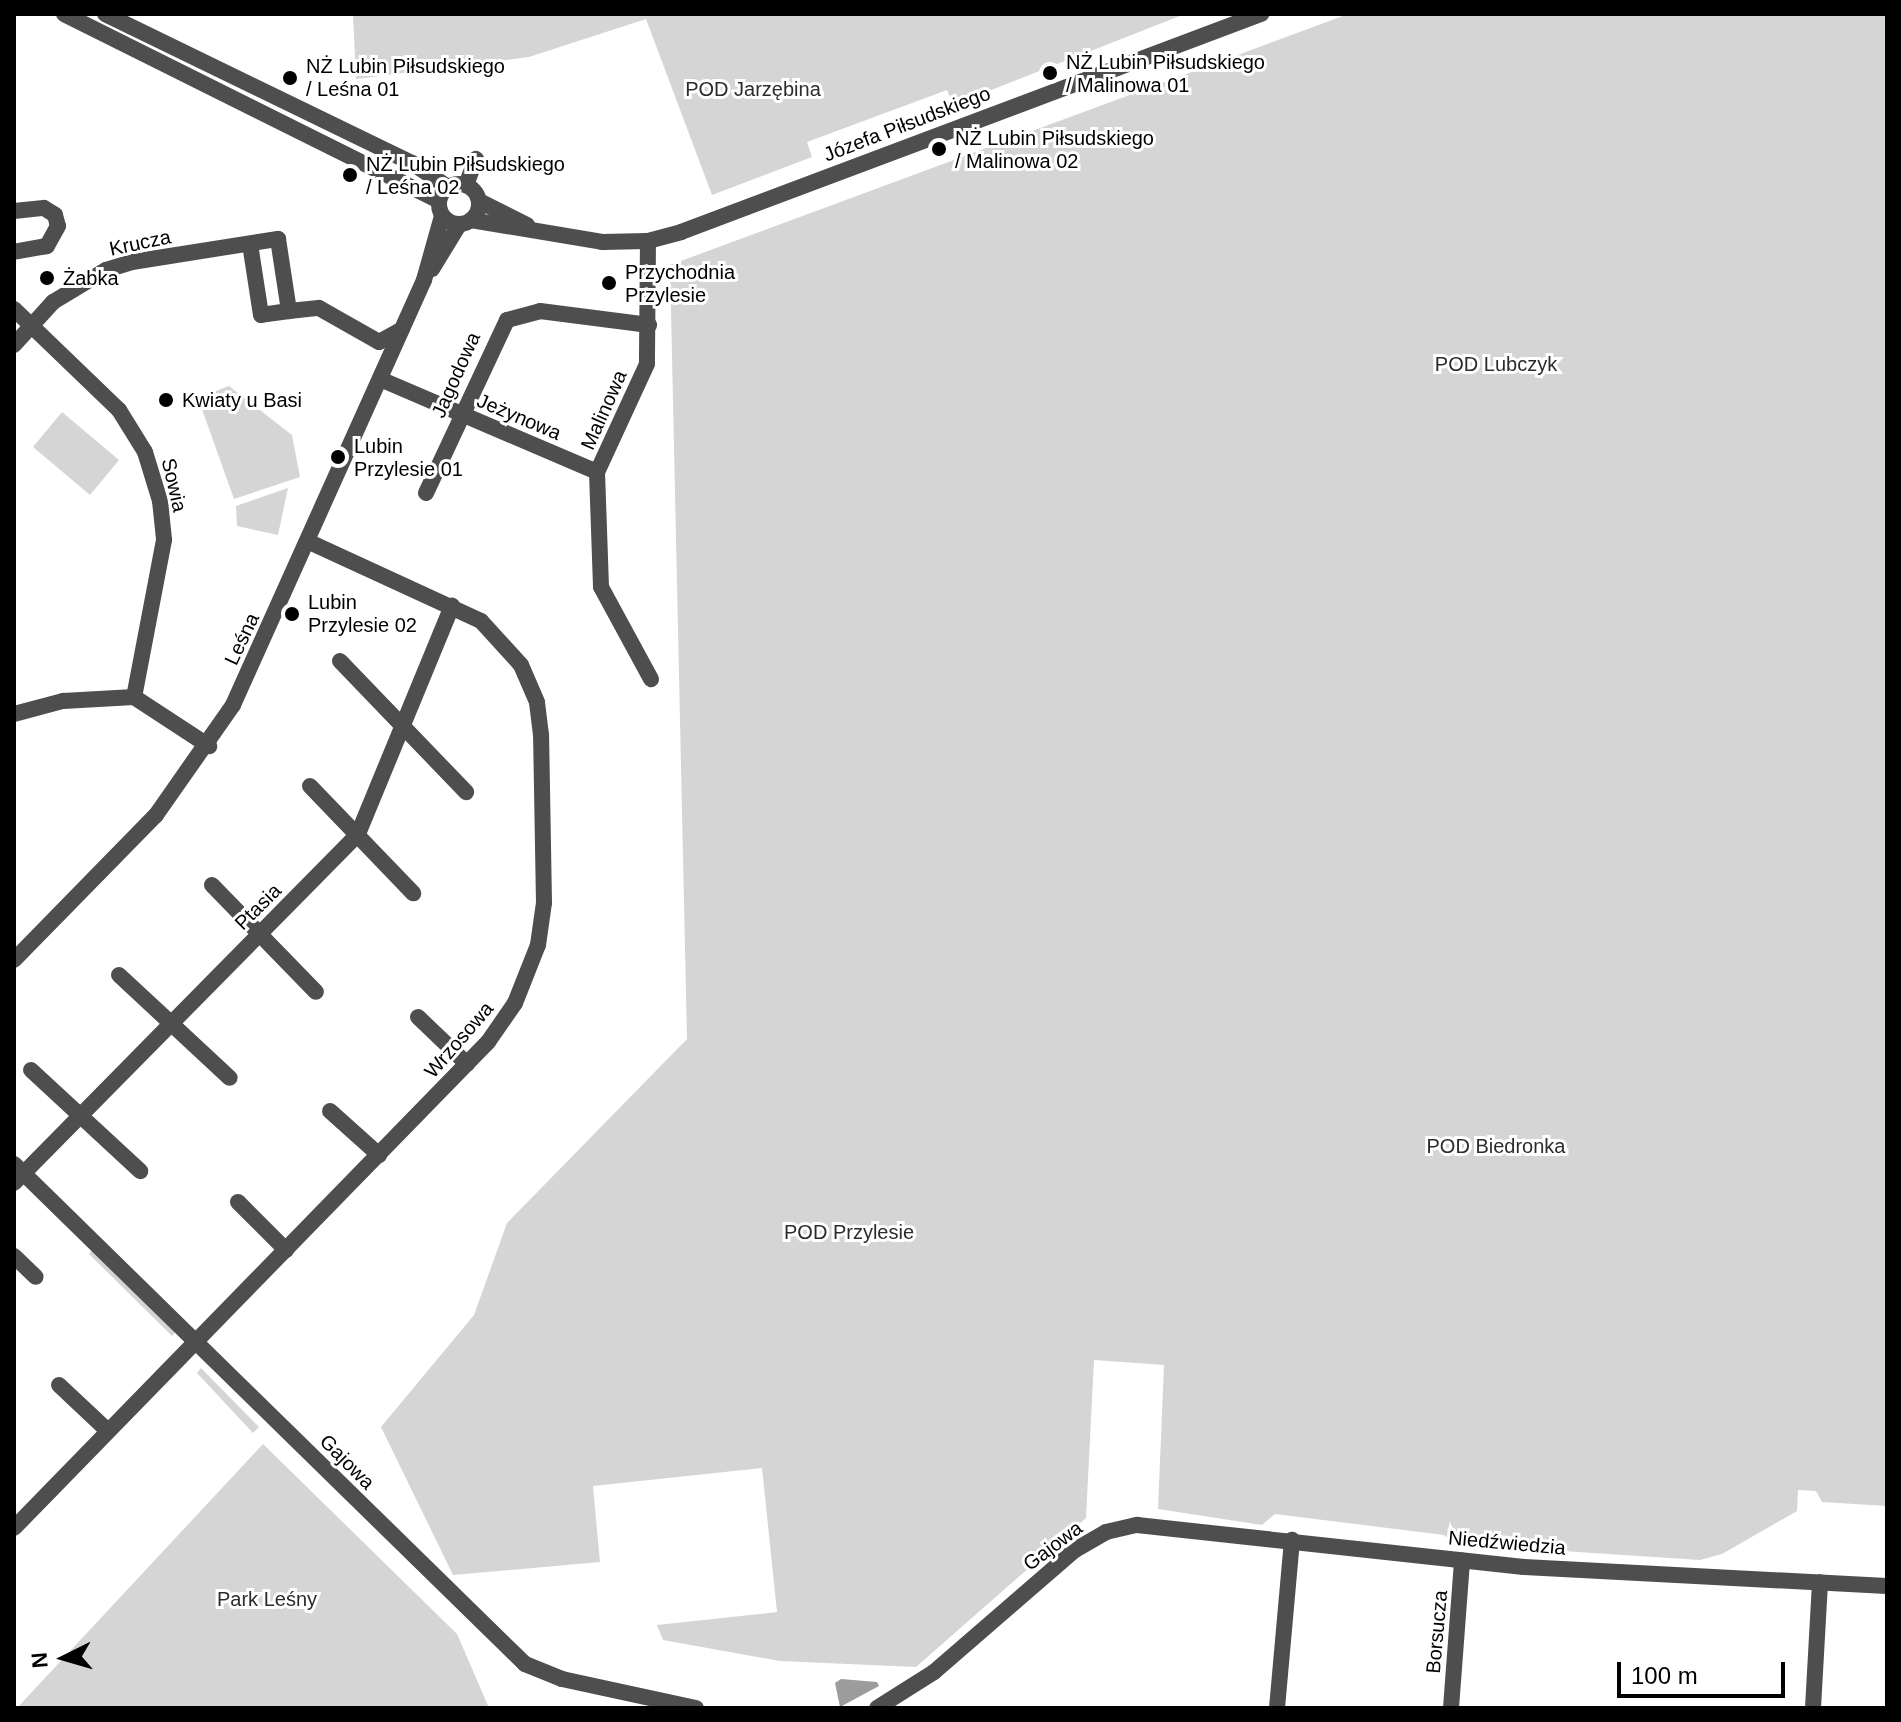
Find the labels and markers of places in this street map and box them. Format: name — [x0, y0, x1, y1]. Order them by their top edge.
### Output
place label: NŻ Lubin Piłsudskiego / Malinowa 01 — [1066, 50, 1265, 97]
place label: NŻ Lubin Piłsudskiego / Leśna 01 — [306, 54, 505, 101]
marker: NŻ Lubin Piłsudskiego / Malinowa 01 — [1041, 64, 1059, 82]
marker: NŻ Lubin Piłsudskiego / Leśna 01 — [281, 69, 299, 87]
place label: NŻ Lubin Piłsudskiego / Malinowa 02 — [955, 126, 1154, 173]
marker: NŻ Lubin Piłsudskiego / Malinowa 02 — [930, 140, 948, 158]
place label: NŻ Lubin Piłsudskiego / Leśna 02 — [366, 152, 565, 199]
marker: NŻ Lubin Piłsudskiego / Leśna 02 — [341, 166, 359, 184]
place label: Przychodnia Przylesie — [625, 260, 735, 307]
place label: Żabka — [63, 266, 119, 290]
marker: Żabka — [38, 269, 56, 287]
marker: Przychodnia Przylesie — [600, 274, 618, 292]
place label: Kwiaty u Basi — [182, 388, 302, 412]
marker: Kwiaty u Basi — [157, 391, 175, 409]
place label: Lubin Przylesie 01 — [354, 434, 463, 481]
marker: Lubin Przylesie 01 — [329, 448, 347, 466]
place label: Lubin Przylesie 02 — [308, 590, 417, 637]
marker: Lubin Przylesie 02 — [283, 605, 301, 623]

